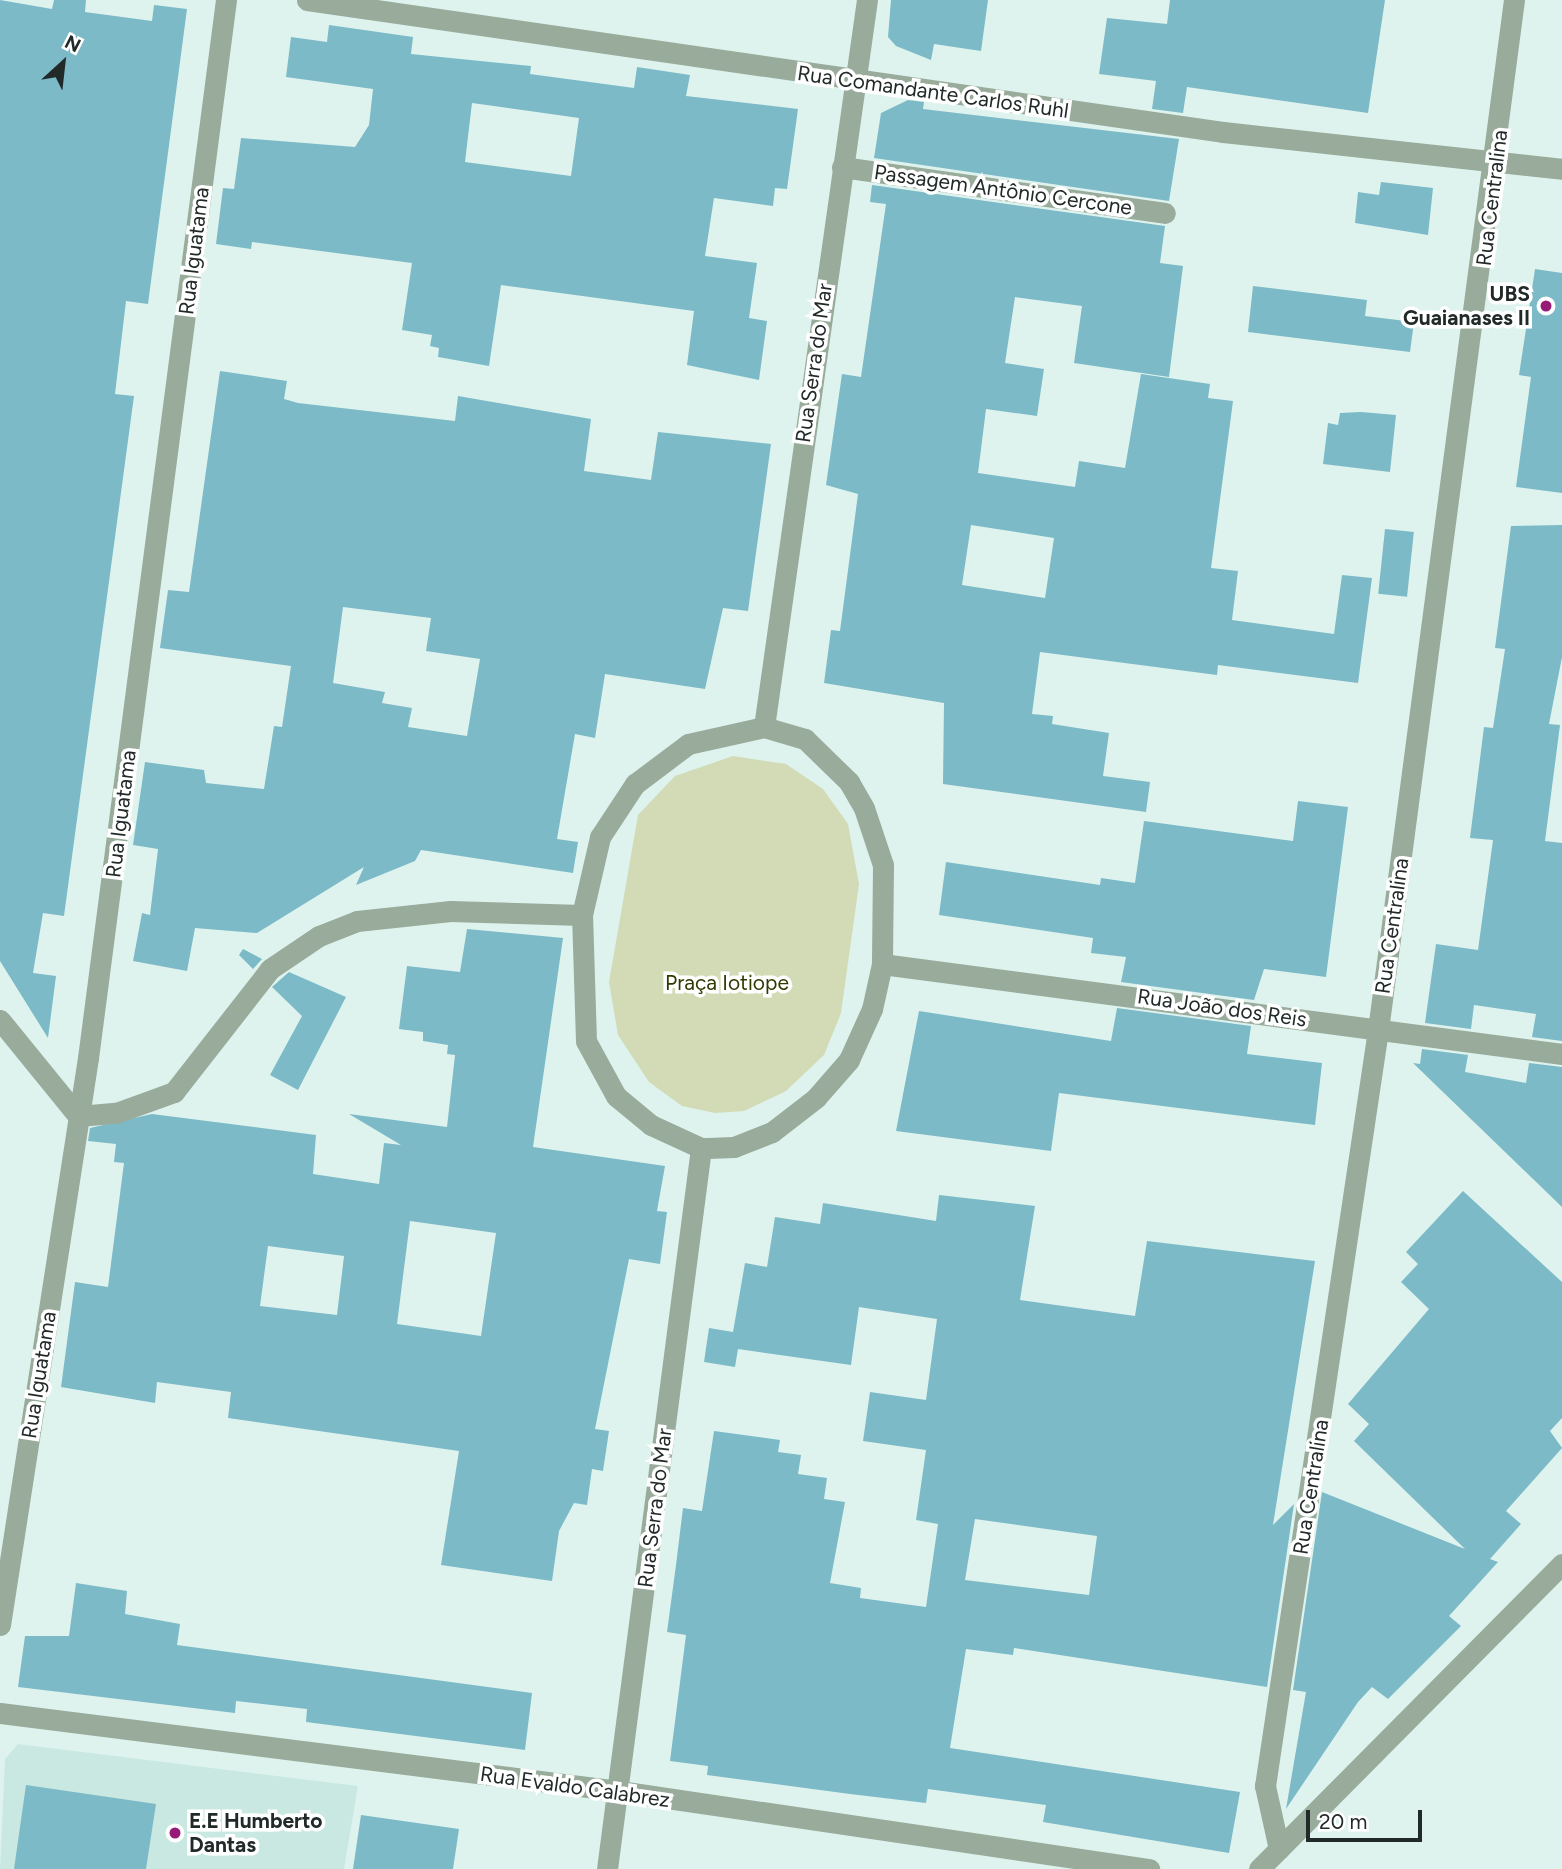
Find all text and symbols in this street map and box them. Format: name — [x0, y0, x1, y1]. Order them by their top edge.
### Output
north arrow — [28, 28, 98, 98]
text: N — [61, 30, 85, 57]
street label: Rua Comandante Carlos Ruhl — [796, 60, 1070, 124]
street label: Rua Centralina — [1471, 129, 1513, 267]
street label: Passagem Antônio Cercone — [872, 159, 1134, 221]
street label: Rua Iguatama — [174, 186, 214, 316]
place label: UBS Guaianases II — [1403, 281, 1530, 331]
street label: Rua Serra do Mar — [790, 282, 838, 444]
marker: UBS Guaianases II — [1536, 296, 1556, 316]
street label: Rua Iguatama — [101, 749, 141, 879]
street label: Rua Centralina — [1370, 857, 1414, 995]
park label: Praça Iotiope — [665, 970, 789, 996]
street label: Rua João dos Reis — [1136, 984, 1308, 1032]
street label: Rua Iguatama — [17, 1310, 61, 1440]
street label: Rua Centralina — [1288, 1417, 1334, 1557]
street label: Rua Serra do Mar — [633, 1427, 677, 1589]
street label: Rua Evaldo Calabrez — [479, 1761, 671, 1813]
scale bar — [1310, 1796, 1426, 1840]
place label: E.E Humberto Dantas — [189, 1808, 322, 1858]
text: 20 m — [1319, 1809, 1367, 1834]
marker: E.E Humberto Dantas — [167, 1825, 183, 1841]

